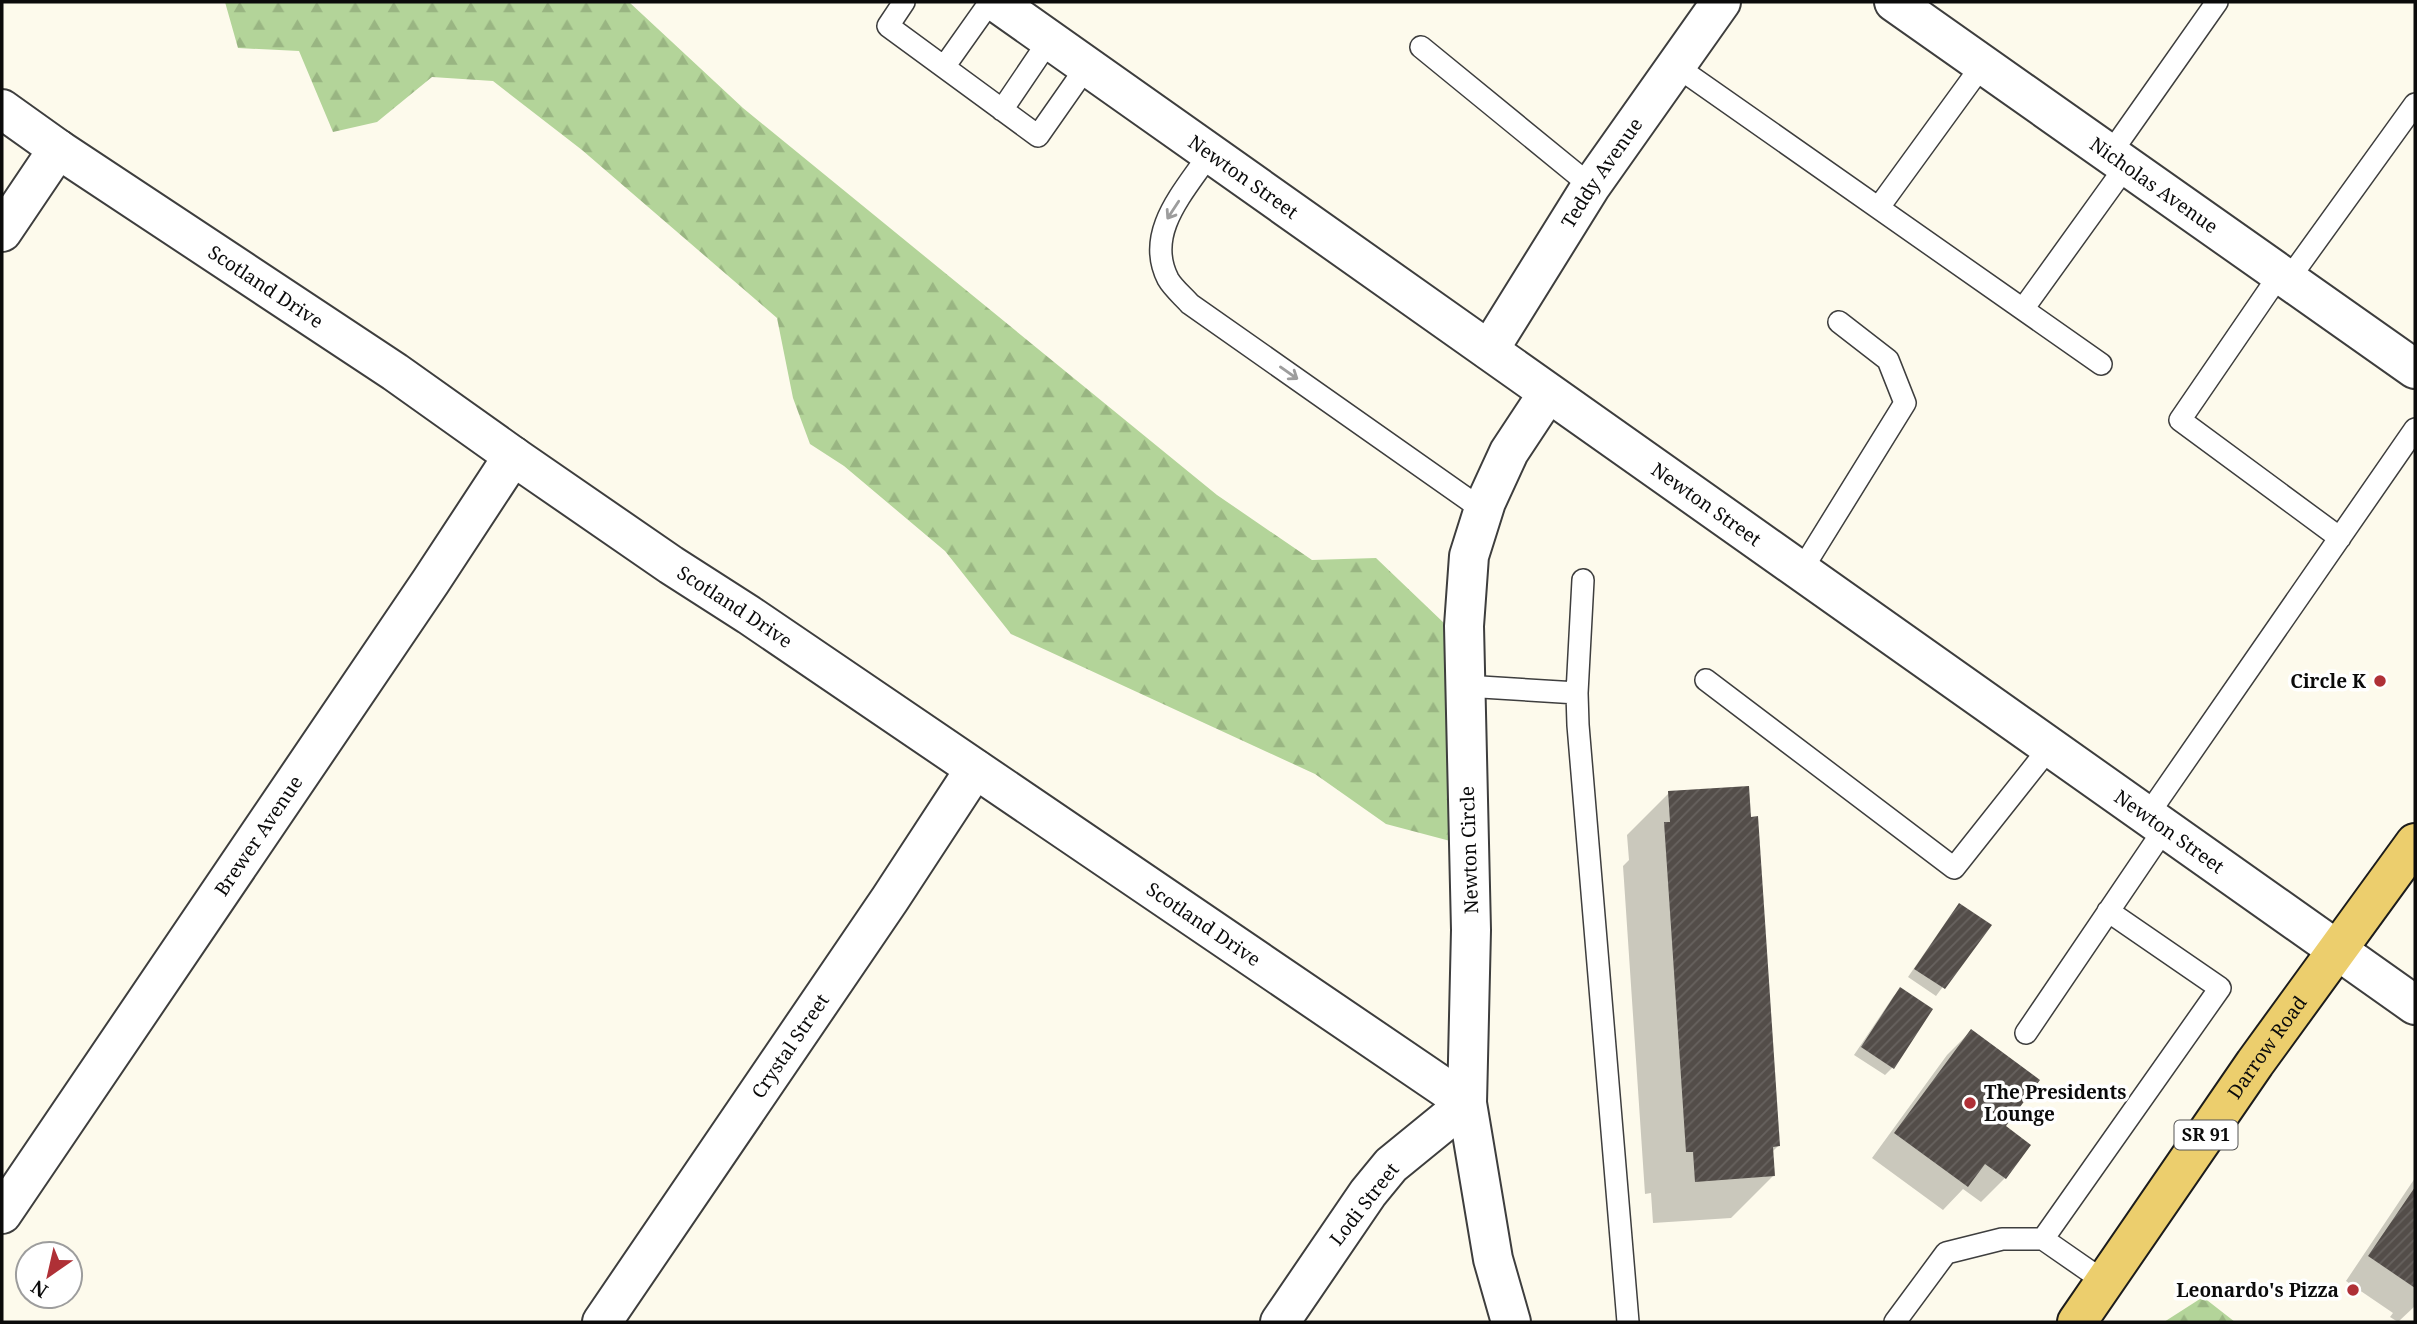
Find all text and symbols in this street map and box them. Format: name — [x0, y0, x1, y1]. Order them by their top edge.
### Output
street label: Teddy Avenue — [1555, 112, 1648, 233]
street label: Newton Street — [1183, 129, 1304, 225]
street label: Nicholas Avenue — [2085, 131, 2223, 239]
one-way arrow — [1165, 200, 1180, 219]
street label: Scotland Drive — [203, 239, 328, 334]
one-way arrow — [1279, 366, 1298, 380]
street label: Newton Street — [1646, 456, 1767, 552]
street label: Scotland Drive — [672, 559, 798, 654]
place label: Circle K — [2290, 668, 2366, 694]
marker: Circle K — [2372, 673, 2388, 689]
street label: Brewer Avenue — [208, 770, 308, 901]
street label: Newton Street — [2109, 784, 2230, 879]
street label: Newton Circle — [1454, 786, 1484, 914]
street label: Scotland Drive — [1141, 876, 1266, 972]
street label: Crystal Street — [745, 988, 835, 1103]
street label: Darrow Road — [2221, 990, 2313, 1104]
place label: The Presidents Lounge — [1984, 1079, 2126, 1127]
marker: The Presidents Lounge — [1962, 1095, 1978, 1111]
road number: SR 91 — [2174, 1120, 2238, 1150]
street label: Lodi Street — [1323, 1157, 1405, 1251]
north arrow — [14, 1240, 84, 1310]
text: N — [26, 1274, 53, 1304]
place label: Leonardo's Pizza — [2176, 1277, 2339, 1303]
marker: Leonardo's Pizza — [2345, 1282, 2361, 1298]

